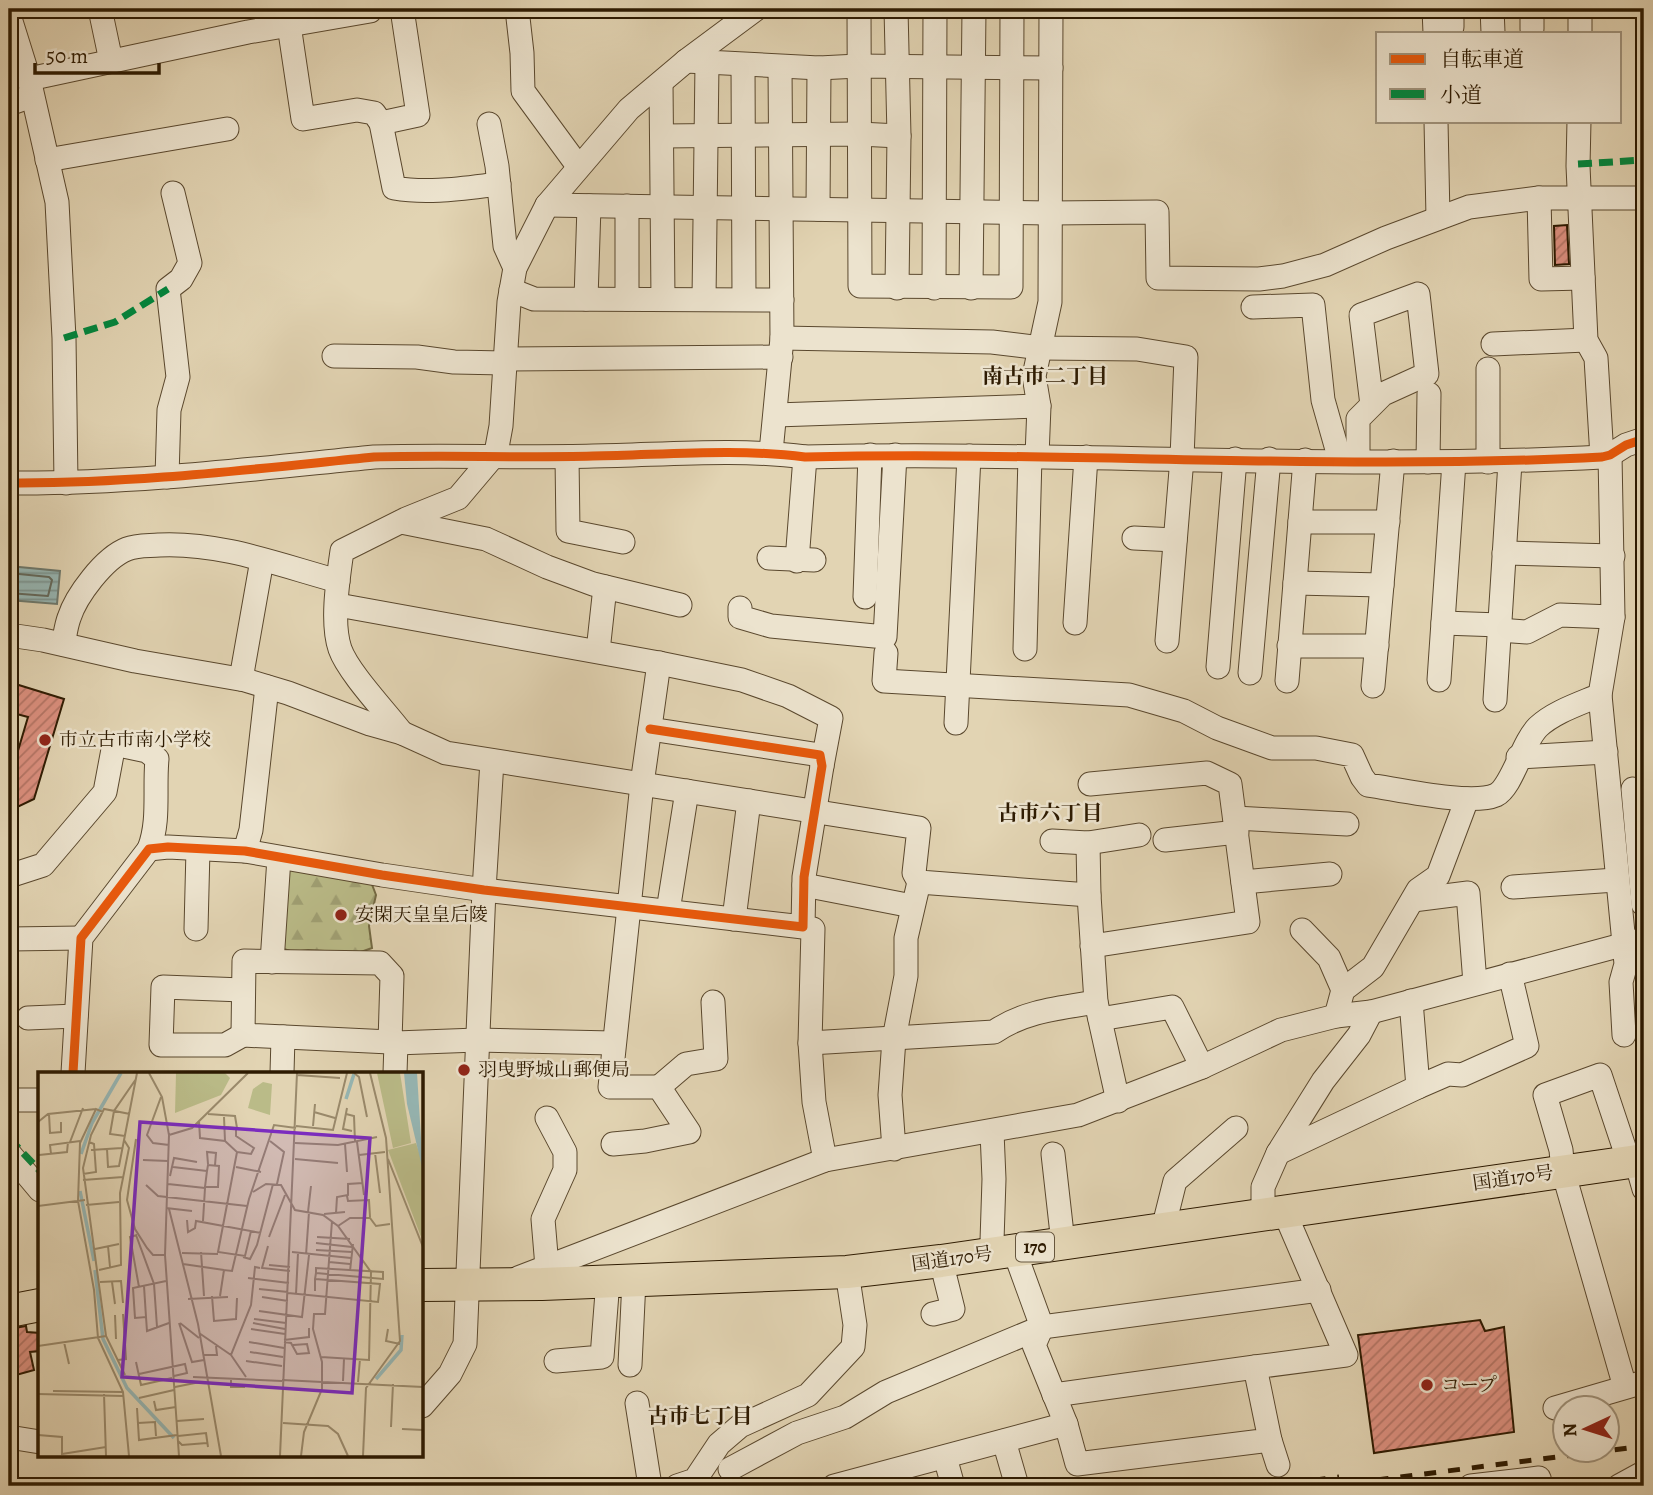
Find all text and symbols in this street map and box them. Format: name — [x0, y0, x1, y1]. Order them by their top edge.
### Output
scale bar — [35, 32, 159, 76]
legend — [1376, 32, 1622, 122]
text: 50 m — [46, 42, 88, 70]
text: 自転車道 — [1440, 45, 1524, 73]
text: 小道 — [1440, 81, 1482, 109]
district label: 南古市二丁目 — [982, 362, 1108, 390]
place label: 市立古市南小学校 — [59, 727, 211, 753]
marker: 市立古市南小学校 — [37, 732, 53, 748]
district label: 古市六丁目 — [998, 799, 1103, 827]
place label: 安閑天皇皇后陵 — [355, 902, 488, 928]
marker: 安閑天皇皇后陵 — [333, 907, 349, 923]
place label: 羽曳野城山郵便局 — [478, 1057, 630, 1083]
marker: 羽曳野城山郵便局 — [456, 1062, 472, 1078]
inset map — [38, 1072, 424, 1456]
street label: 国道170号 — [1471, 1159, 1555, 1197]
road number: 170 — [1016, 1232, 1054, 1262]
street label: 国道170号 — [910, 1240, 994, 1278]
place label: コープ — [1441, 1372, 1497, 1398]
marker: コープ — [1419, 1377, 1435, 1393]
north arrow — [1552, 1394, 1622, 1464]
district label: 古市七丁目 — [648, 1402, 753, 1430]
text: N — [1557, 1422, 1583, 1438]

